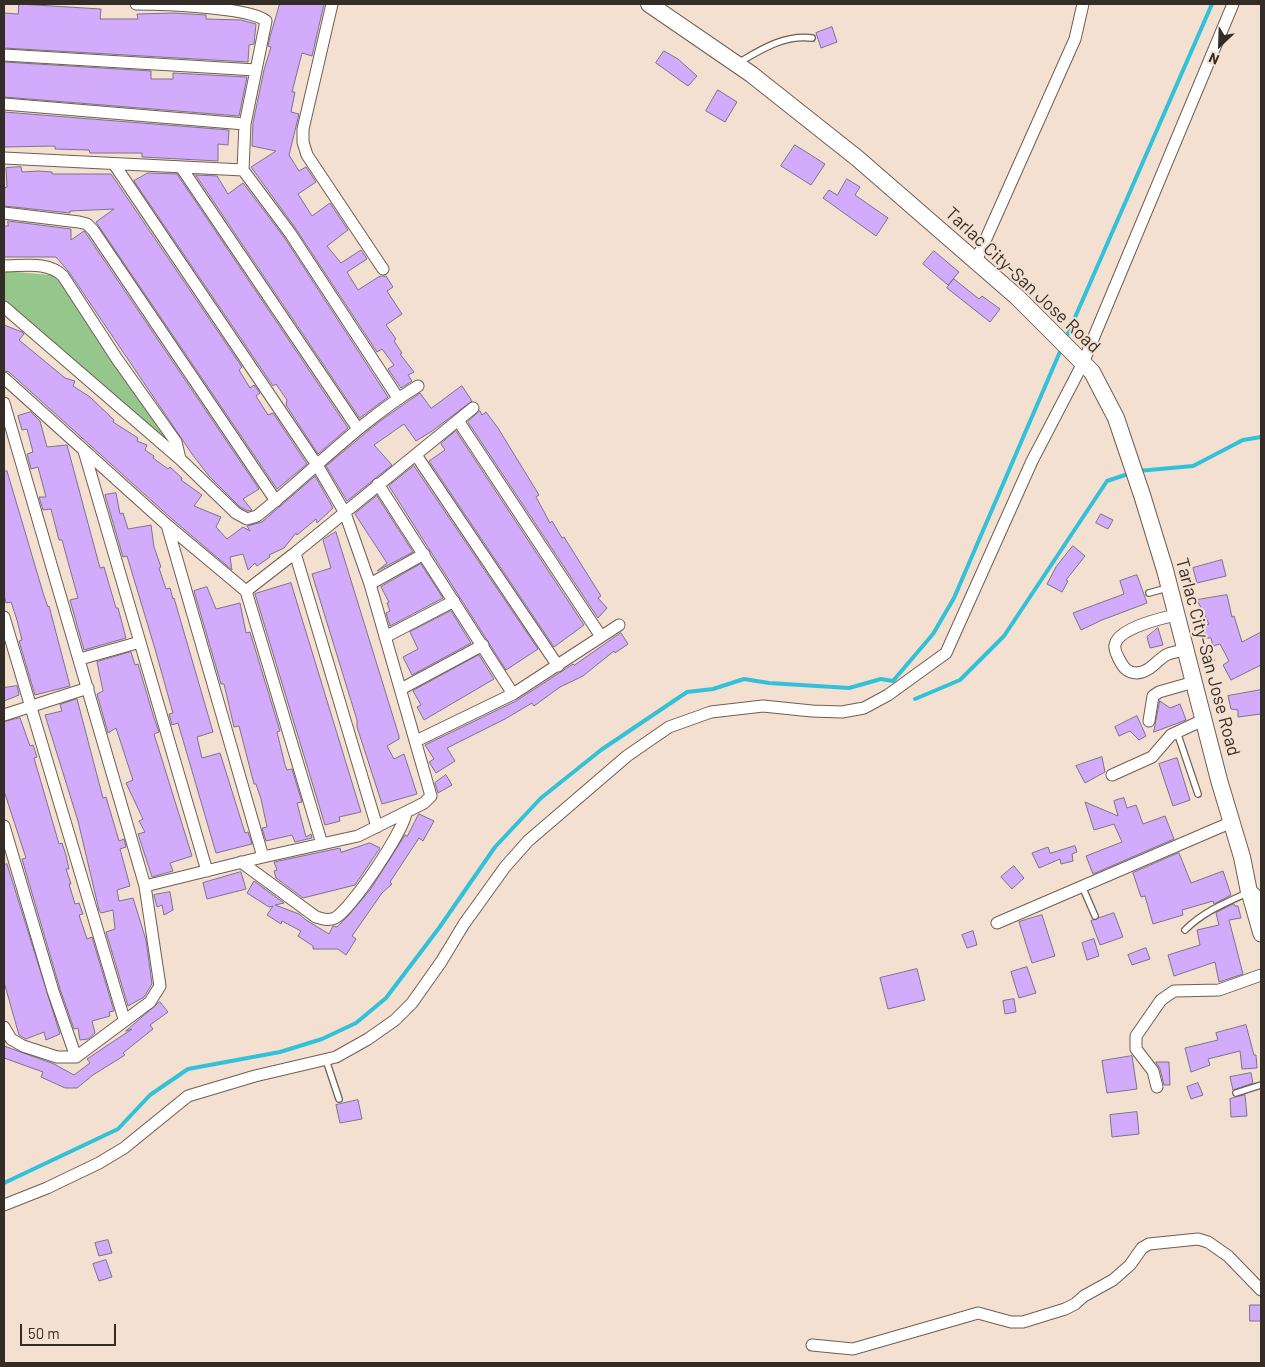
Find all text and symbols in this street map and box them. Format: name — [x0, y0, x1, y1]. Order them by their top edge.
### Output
north arrow — [1195, 20, 1245, 70]
text: N — [1206, 50, 1221, 69]
street label: Tarlac City-San Jose Road — [941, 203, 1105, 357]
street label: Tarlac City-San Jose Road — [1171, 556, 1245, 758]
scale bar — [22, 1314, 119, 1346]
text: 50 m — [28, 1324, 60, 1342]

